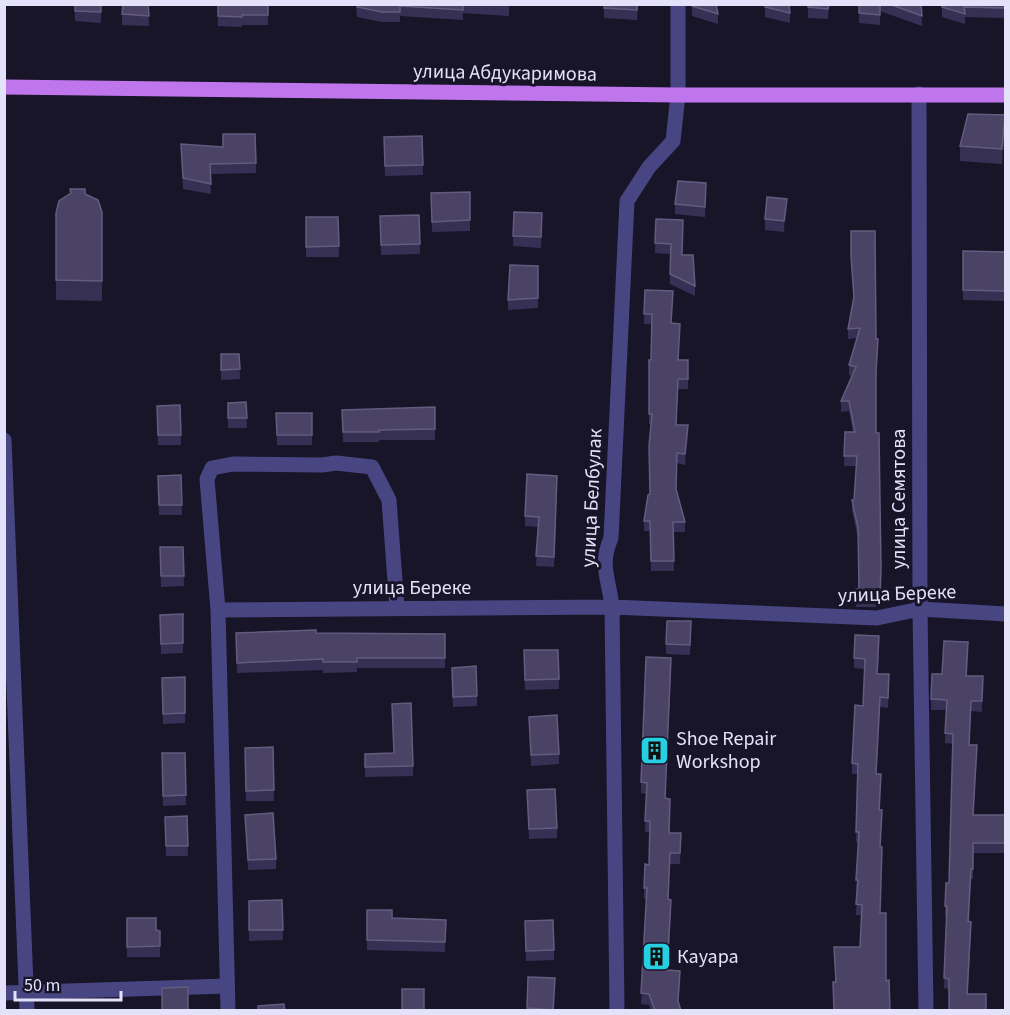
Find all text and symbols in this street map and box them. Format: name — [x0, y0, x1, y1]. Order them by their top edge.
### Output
street label: улица Абдукаримова — [413, 57, 597, 89]
street label: улица Белбулак — [574, 428, 610, 568]
street label: улица Семятова — [885, 429, 913, 569]
street label: улица Береке — [353, 574, 471, 602]
street label: улица Береке — [837, 578, 957, 610]
place label: Shoe Repair Workshop — [676, 725, 776, 776]
building icon: Shoe Repair Workshop — [639, 734, 671, 766]
building icon: Кауара — [640, 940, 672, 972]
place label: Кауара — [677, 943, 739, 971]
scale bar — [15, 964, 122, 1002]
text: 50 m — [24, 973, 60, 998]

